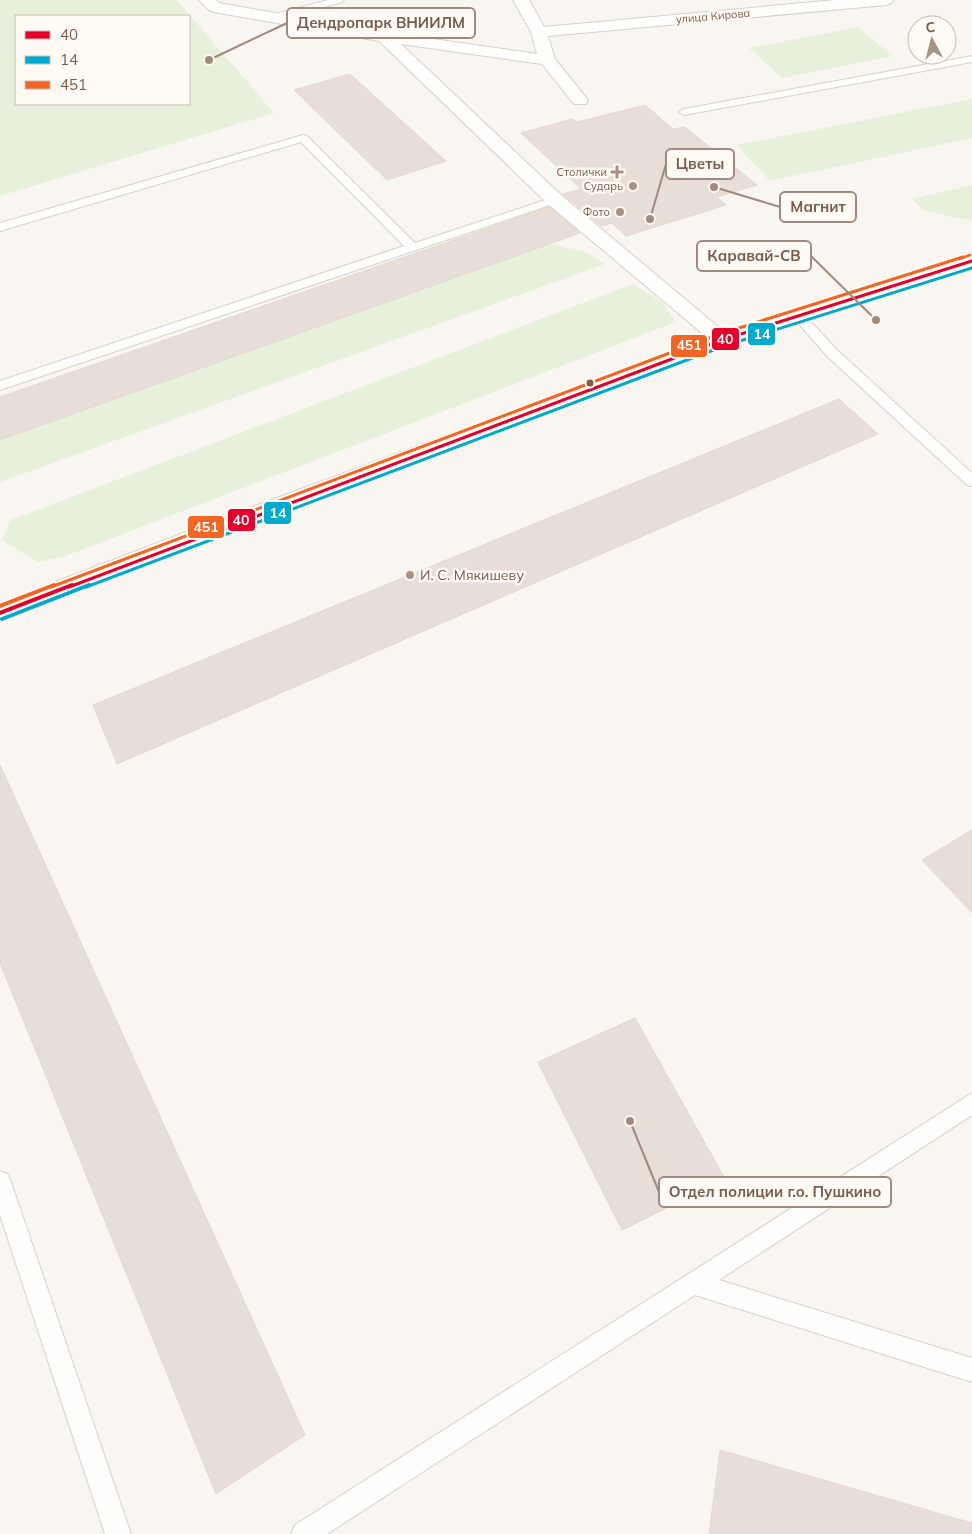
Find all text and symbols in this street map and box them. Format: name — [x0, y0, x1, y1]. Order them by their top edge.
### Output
street label: улица Кирова — [675, 6, 751, 26]
callout: Дендропарк ВНИИЛМ — [287, 8, 475, 38]
text: Дендропарк ВНИИЛМ — [297, 13, 465, 32]
legend — [15, 15, 190, 105]
north arrow — [907, 15, 957, 65]
text: С — [925, 18, 936, 37]
text: 40 — [60, 25, 78, 44]
text: 14 — [60, 50, 78, 69]
text: 451 — [60, 75, 87, 94]
callout: Цветы — [666, 149, 734, 179]
text: Цветы — [676, 154, 724, 173]
place label: Столички — [557, 165, 607, 179]
marker: Столички — [611, 166, 623, 178]
place label: Сударь — [584, 179, 623, 193]
marker: Сударь — [627, 180, 639, 192]
callout: Магнит — [780, 192, 856, 222]
text: Магнит — [790, 197, 846, 216]
place label: Фото — [583, 205, 610, 219]
marker: Фото — [614, 206, 626, 218]
callout: Каравай-СВ — [697, 241, 811, 271]
text: Каравай-СВ — [707, 246, 801, 265]
line badge: 14 — [747, 322, 776, 346]
text: 14 — [754, 325, 771, 343]
line badge: 40 — [711, 327, 740, 351]
text: 40 — [717, 330, 733, 348]
line badge: 451 — [670, 334, 708, 358]
text: 451 — [676, 336, 702, 354]
unlabelled marker — [585, 378, 595, 388]
line badge: 14 — [263, 501, 292, 525]
text: 14 — [270, 504, 287, 522]
line badge: 40 — [227, 508, 256, 532]
text: 40 — [233, 511, 249, 529]
line badge: 451 — [187, 515, 225, 539]
text: 451 — [193, 518, 219, 536]
place label: И. С. Мякишеву — [420, 566, 524, 584]
marker: И. С. Мякишеву — [404, 569, 416, 581]
callout: Отдел полиции г.о. Пушкино — [659, 1177, 891, 1207]
text: Отдел полиции г.о. Пушкино — [669, 1182, 881, 1201]

